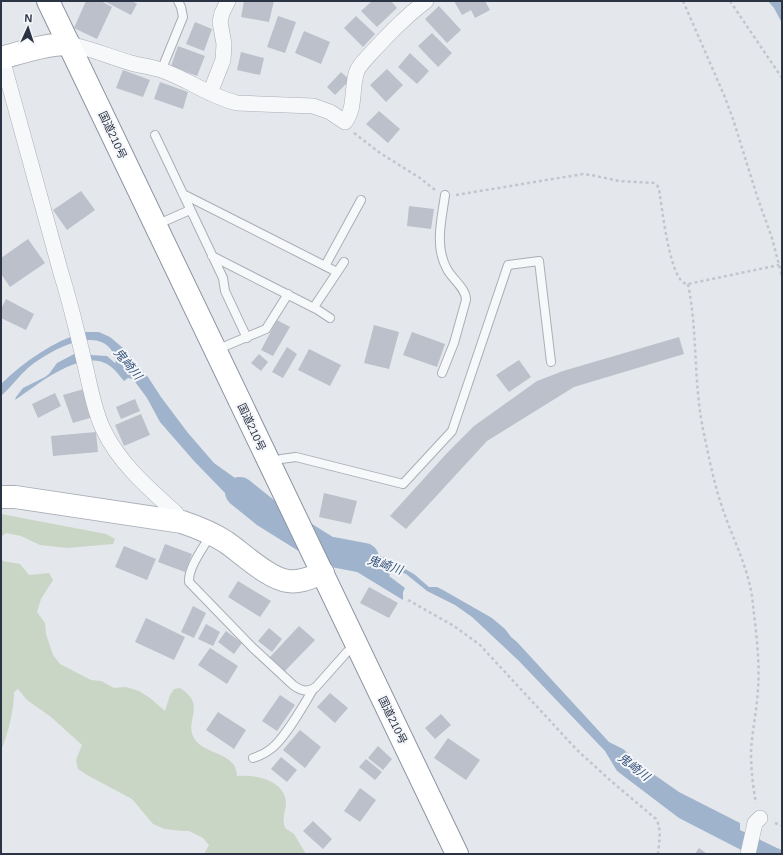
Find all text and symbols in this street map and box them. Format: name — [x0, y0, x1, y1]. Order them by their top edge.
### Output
north arrow — [8, 8, 48, 48]
text: N — [24, 12, 33, 24]
street label: 国道210号 — [97, 109, 129, 161]
water label: 鬼崎川 — [111, 346, 146, 384]
street label: 国道210号 — [236, 401, 268, 453]
water label: 鬼崎川 — [366, 553, 406, 578]
street label: 国道210号 — [376, 694, 410, 746]
water label: 鬼崎川 — [616, 750, 654, 785]

